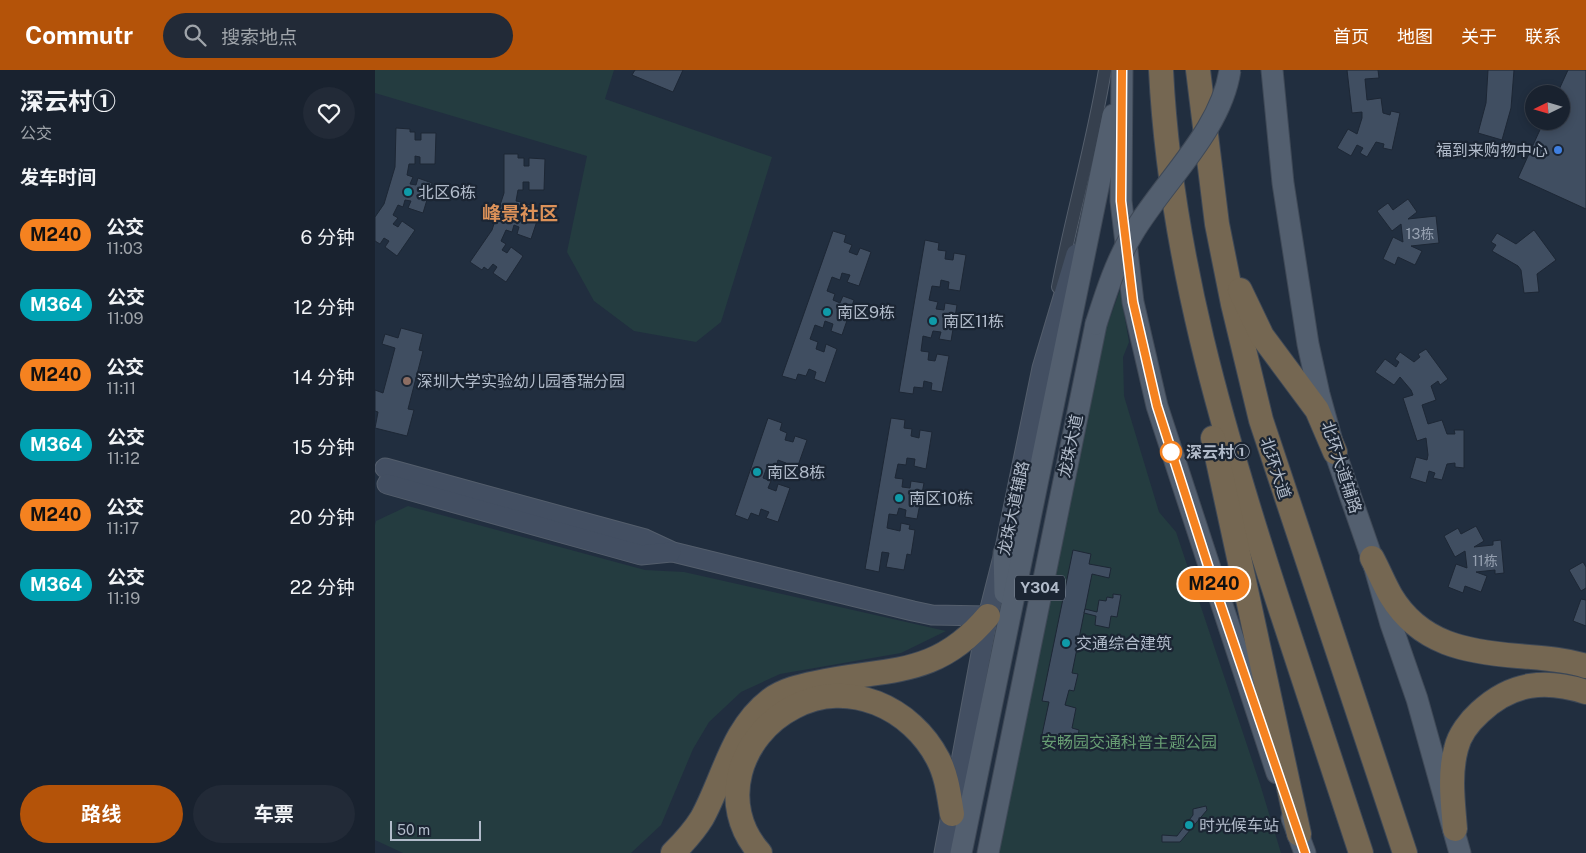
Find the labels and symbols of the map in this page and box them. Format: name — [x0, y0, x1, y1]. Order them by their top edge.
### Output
north arrow — [1525, 85, 1570, 130]
place label: 福到来购物中心 — [1436, 141, 1548, 160]
marker: 福到来购物中心 — [1552, 144, 1564, 156]
place label: 北区6栋 — [418, 183, 476, 202]
marker: 北区6栋 — [402, 186, 414, 198]
district label: 峰景社区 — [482, 202, 558, 224]
house number: 13栋 — [1406, 226, 1434, 242]
place label: 南区9栋 — [837, 303, 895, 322]
marker: 南区9栋 — [821, 306, 833, 318]
place label: 南区11栋 — [943, 312, 1004, 331]
marker: 南区11栋 — [927, 315, 939, 327]
place label: 深圳大学实验幼儿园香瑞分园 — [417, 372, 625, 391]
marker: 深圳大学实验幼儿园香瑞分园 — [401, 375, 413, 387]
street label: 龙珠大道 — [1055, 413, 1086, 479]
street label: 北环大道辅路 — [1318, 419, 1365, 516]
street label: 北环大道 — [1257, 435, 1294, 502]
marker: 深云村① — [1160, 441, 1182, 463]
place label: 深云村① — [1186, 443, 1250, 462]
street label: 龙珠大道辅路 — [994, 459, 1033, 557]
place label: 南区8栋 — [767, 463, 825, 482]
marker: 南区8栋 — [751, 466, 763, 478]
place label: 南区10栋 — [909, 489, 973, 508]
marker: 南区10栋 — [893, 492, 905, 504]
house number: 11栋 — [1472, 553, 1498, 569]
line badge: M240 — [1179, 568, 1249, 600]
road number: Y304 — [1015, 576, 1065, 600]
place label: 交通综合建筑 — [1076, 634, 1172, 653]
marker: 交通综合建筑 — [1060, 637, 1072, 649]
park label: 安畅园交通科普主题公园 — [1041, 733, 1217, 752]
place label: 时光候车站 — [1199, 816, 1279, 835]
scale bar — [390, 818, 481, 841]
marker: 时光候车站 — [1183, 819, 1195, 831]

